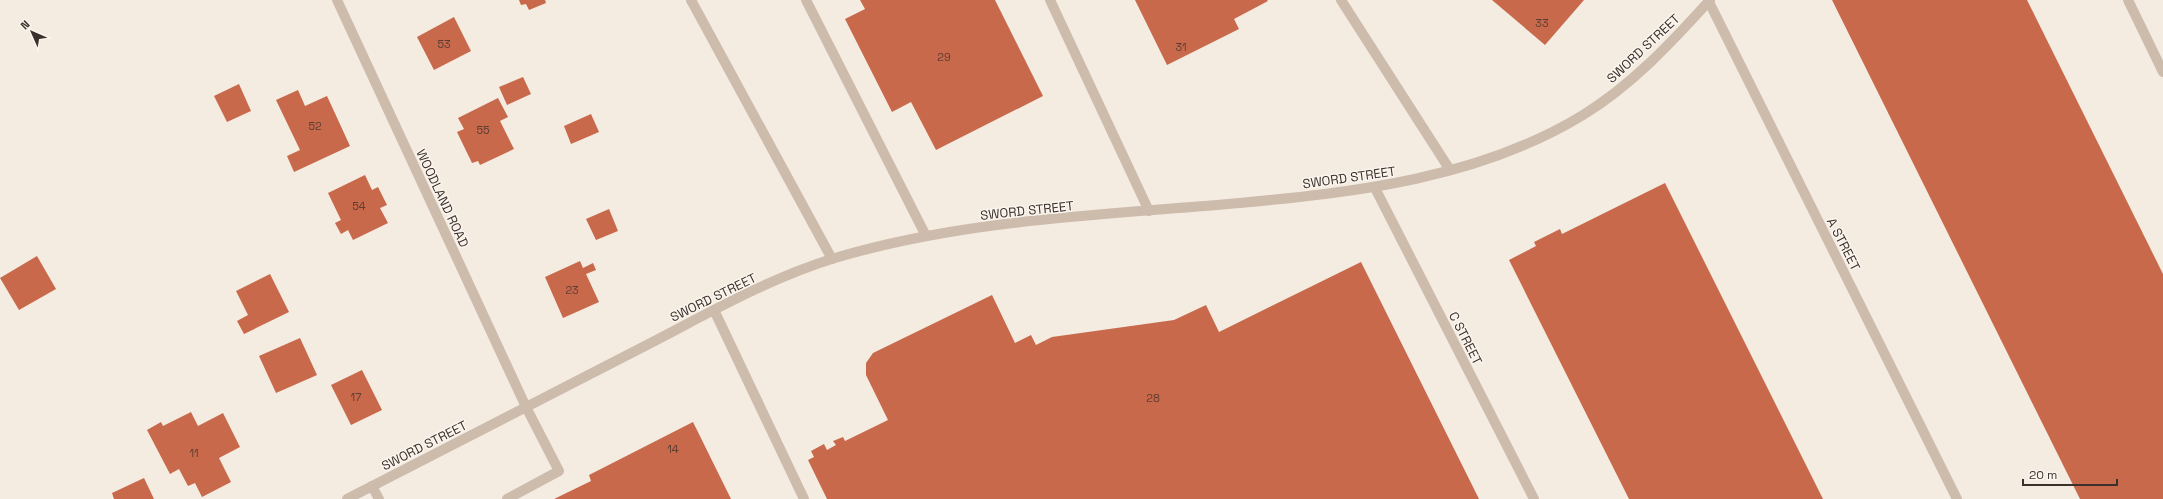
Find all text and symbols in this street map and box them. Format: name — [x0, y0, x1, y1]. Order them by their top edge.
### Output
street label: SWORD STREET — [1603, 10, 1684, 87]
north arrow — [12, 12, 52, 52]
house number: 33 — [1535, 16, 1549, 30]
text: N — [17, 17, 32, 32]
house number: 53 — [437, 37, 451, 51]
house number: 31 — [1175, 40, 1187, 54]
house number: 29 — [937, 50, 951, 64]
house number: 52 — [308, 119, 322, 133]
house number: 55 — [476, 123, 490, 137]
street label: WOODLAND ROAD — [412, 146, 473, 250]
street label: SWORD STREET — [1301, 163, 1397, 192]
street label: SWORD STREET — [980, 197, 1075, 224]
house number: 54 — [352, 199, 366, 213]
street label: A STREET — [1823, 215, 1864, 274]
street label: SWORD STREET — [667, 269, 759, 326]
house number: 23 — [565, 283, 579, 297]
street label: C STREET — [1445, 309, 1486, 368]
house number: 17 — [351, 390, 361, 404]
house number: 28 — [1146, 391, 1160, 405]
street label: SWORD STREET — [379, 416, 470, 474]
house number: 14 — [667, 442, 679, 456]
house number: 11 — [189, 446, 199, 460]
scale bar — [2023, 461, 2117, 487]
text: 20 m — [2029, 467, 2057, 483]

